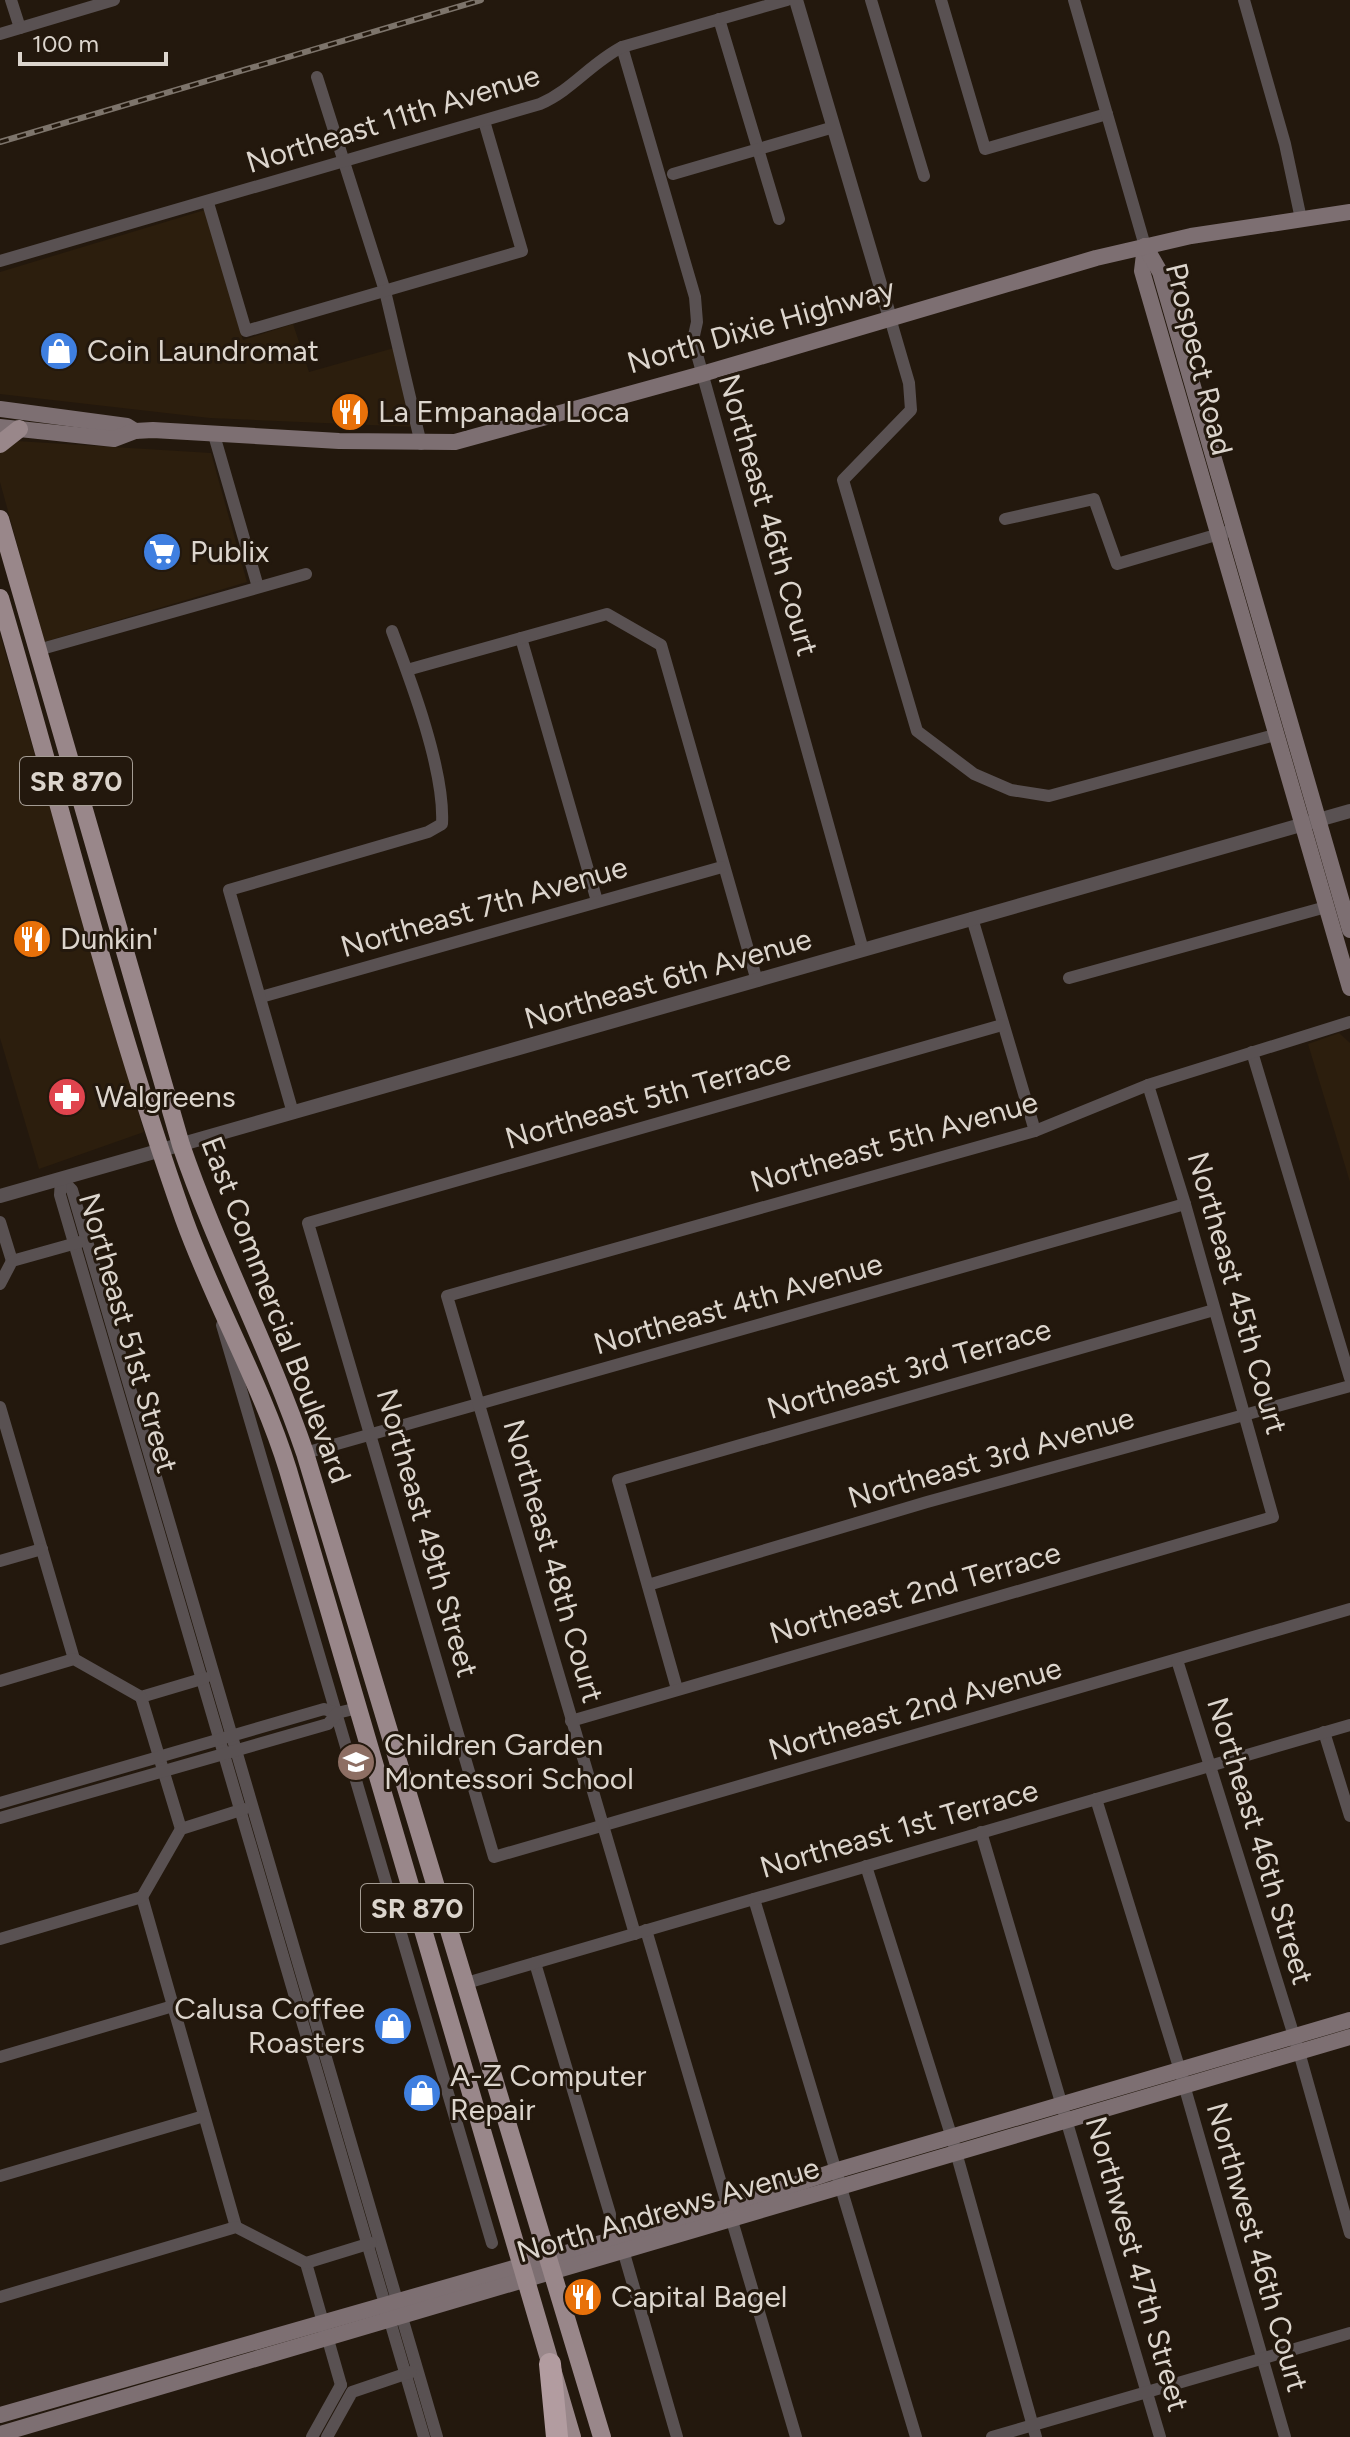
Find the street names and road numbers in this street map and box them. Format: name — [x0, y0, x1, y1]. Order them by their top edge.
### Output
street label: Northeast 11th Avenue — [242, 56, 544, 181]
street label: Prospect Road — [1158, 259, 1241, 459]
street label: North Dixie Highway — [623, 270, 899, 381]
street label: Northeast 46th Court — [711, 370, 826, 660]
road number: SR 870 — [20, 757, 132, 805]
street label: Northeast 7th Avenue — [336, 848, 631, 965]
street label: Northeast 6th Avenue — [520, 920, 816, 1037]
street label: Northeast 5th Terrace — [501, 1040, 795, 1157]
street label: Northeast 5th Avenue — [746, 1083, 1042, 1200]
street label: East Commercial Boulevard — [193, 1131, 360, 1488]
street label: Northeast 45th Court — [1179, 1147, 1295, 1438]
street label: Northeast 51st Street — [71, 1189, 186, 1477]
street label: Northeast 4th Avenue — [589, 1245, 887, 1362]
street label: Northeast 3rd Terrace — [762, 1310, 1055, 1427]
street label: Northeast 49th Street — [369, 1384, 486, 1681]
street label: Northeast 3rd Avenue — [843, 1399, 1138, 1516]
street label: Northeast 48th Court — [495, 1415, 612, 1707]
street label: Northeast 2nd Terrace — [765, 1533, 1065, 1652]
street label: Northeast 2nd Avenue — [764, 1649, 1066, 1768]
street label: Northeast 46th Street — [1199, 1693, 1322, 1989]
street label: Northeast 1st Terrace — [756, 1771, 1042, 1886]
road number: SR 870 — [361, 1884, 473, 1932]
street label: Northwest 46th Court — [1198, 2098, 1317, 2396]
street label: Northwest 47th Street — [1078, 2112, 1197, 2416]
street label: North Andrews Avenue — [512, 2149, 824, 2270]

